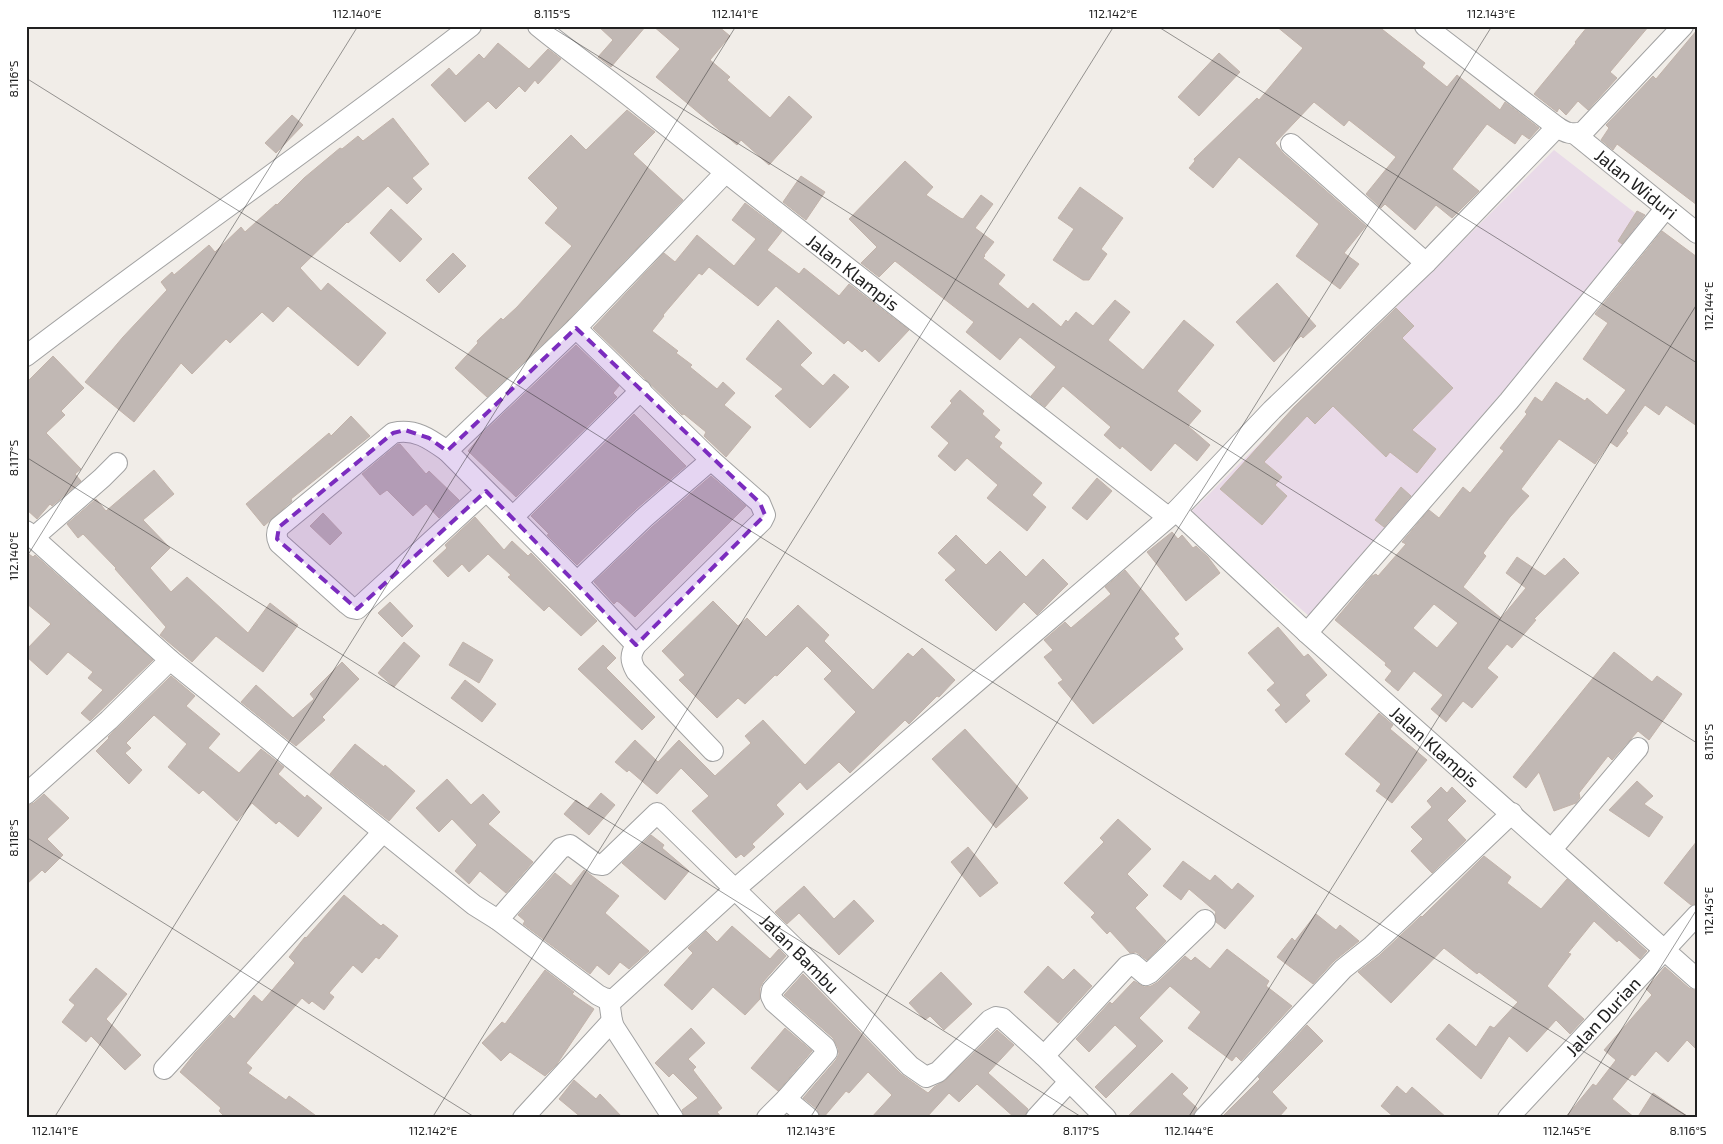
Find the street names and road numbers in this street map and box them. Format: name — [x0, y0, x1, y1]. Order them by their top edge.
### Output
street label: Jalan Widuri — [1591, 144, 1682, 224]
street label: Jalan Klampis — [802, 229, 904, 315]
street label: Jalan Klampis — [1386, 701, 1484, 792]
street label: Jalan Bambu — [756, 909, 844, 998]
street label: Jalan Durian — [1561, 972, 1645, 1060]

